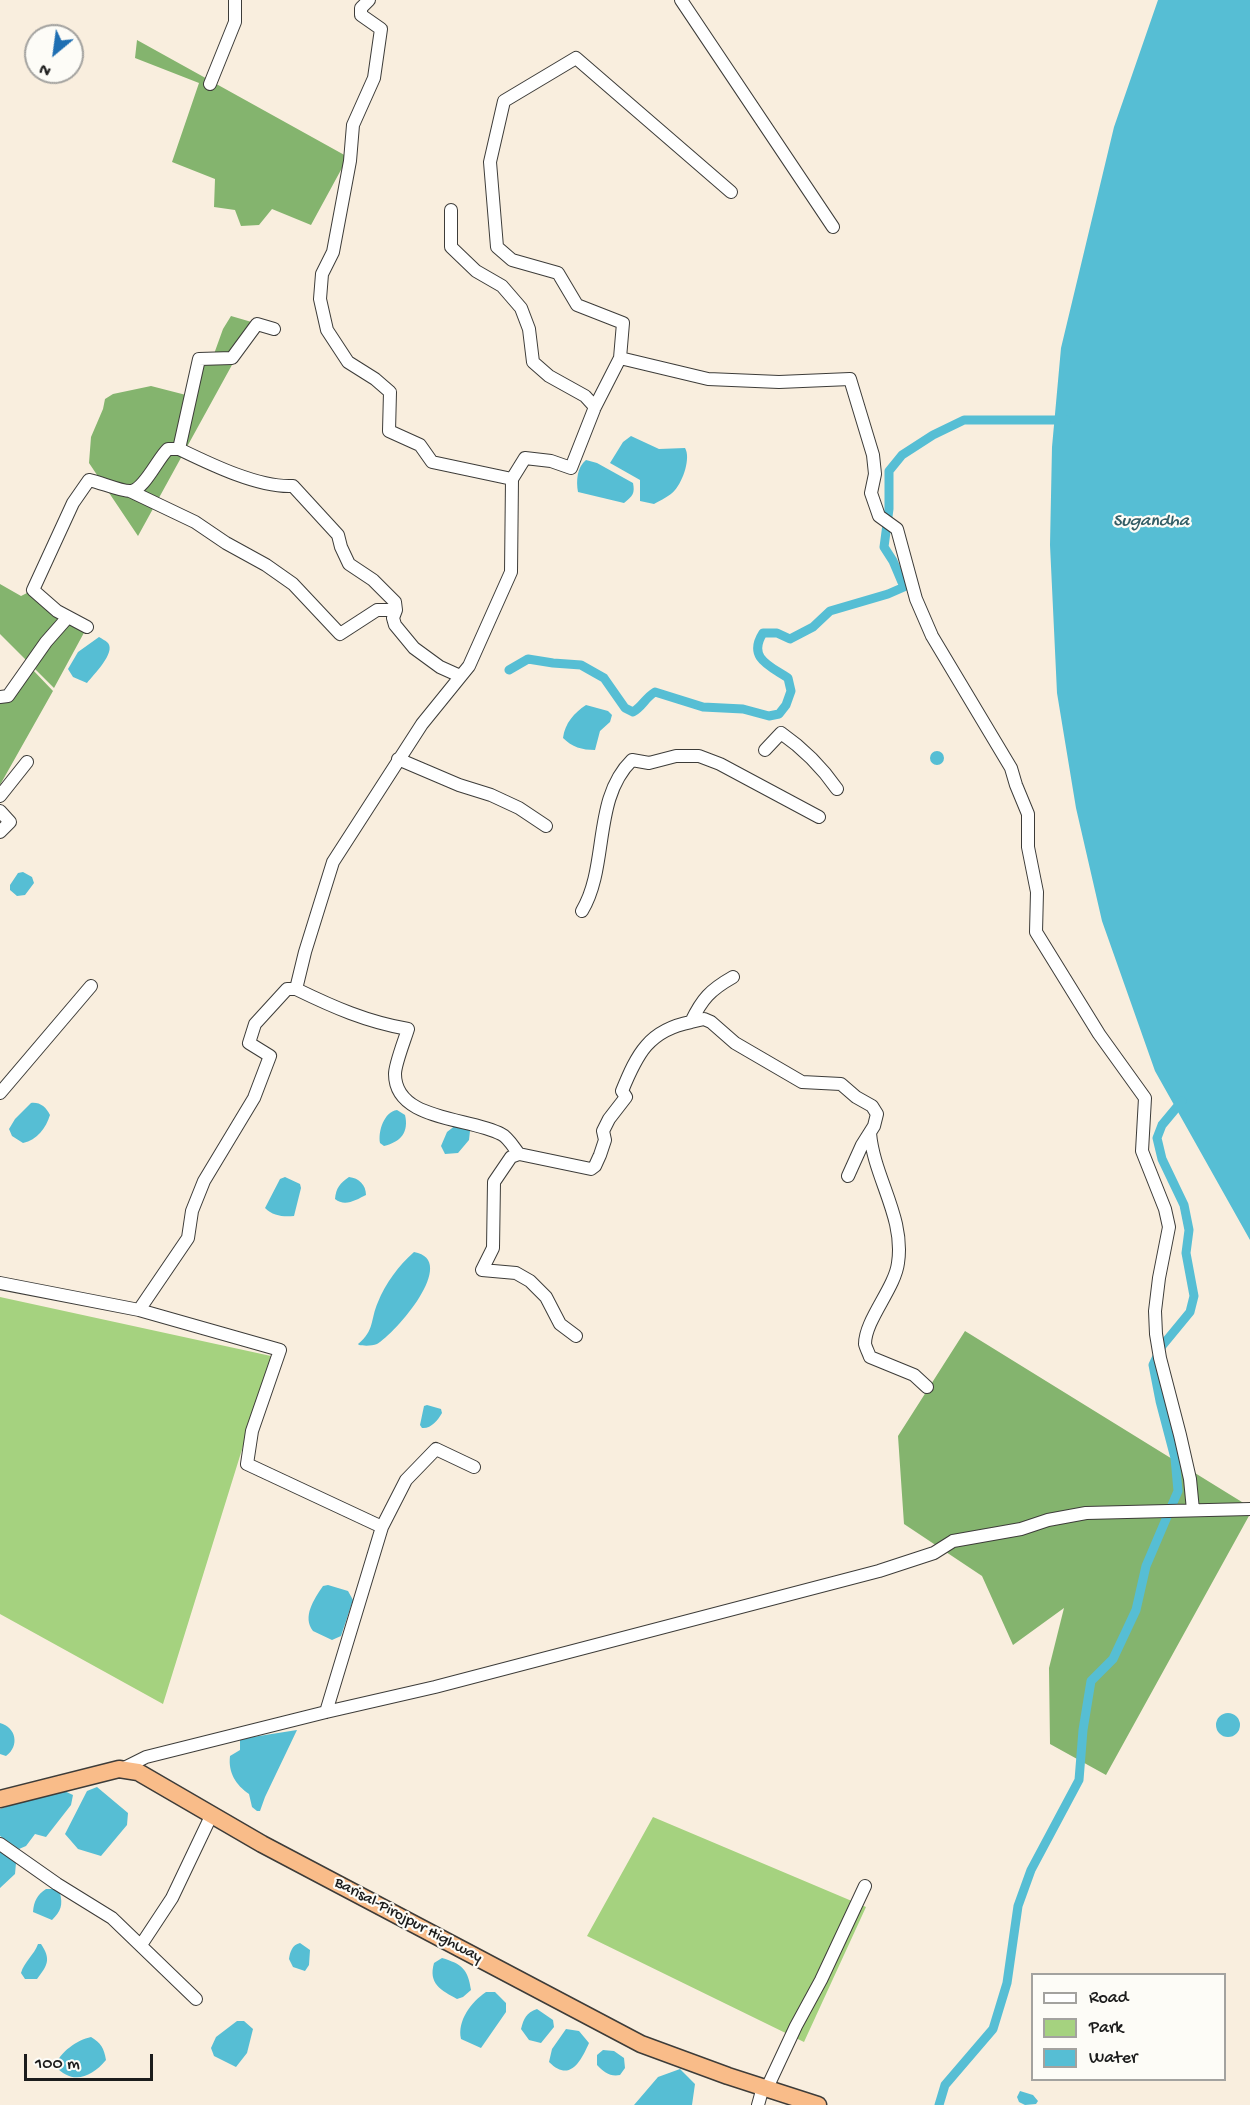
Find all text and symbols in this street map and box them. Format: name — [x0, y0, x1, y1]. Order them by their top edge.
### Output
north arrow — [24, 24, 84, 84]
text: N — [37, 58, 55, 79]
water label: Sugandha — [1113, 511, 1189, 533]
street label: Barisal-Pirojpur Highway — [331, 1874, 485, 1968]
legend — [1031, 1973, 1226, 2081]
text: Road — [1089, 1988, 1128, 2009]
text: Park — [1089, 2018, 1123, 2039]
scale bar — [27, 2042, 156, 2080]
text: Water — [1089, 2048, 1137, 2069]
text: 100 m — [35, 2054, 80, 2075]

